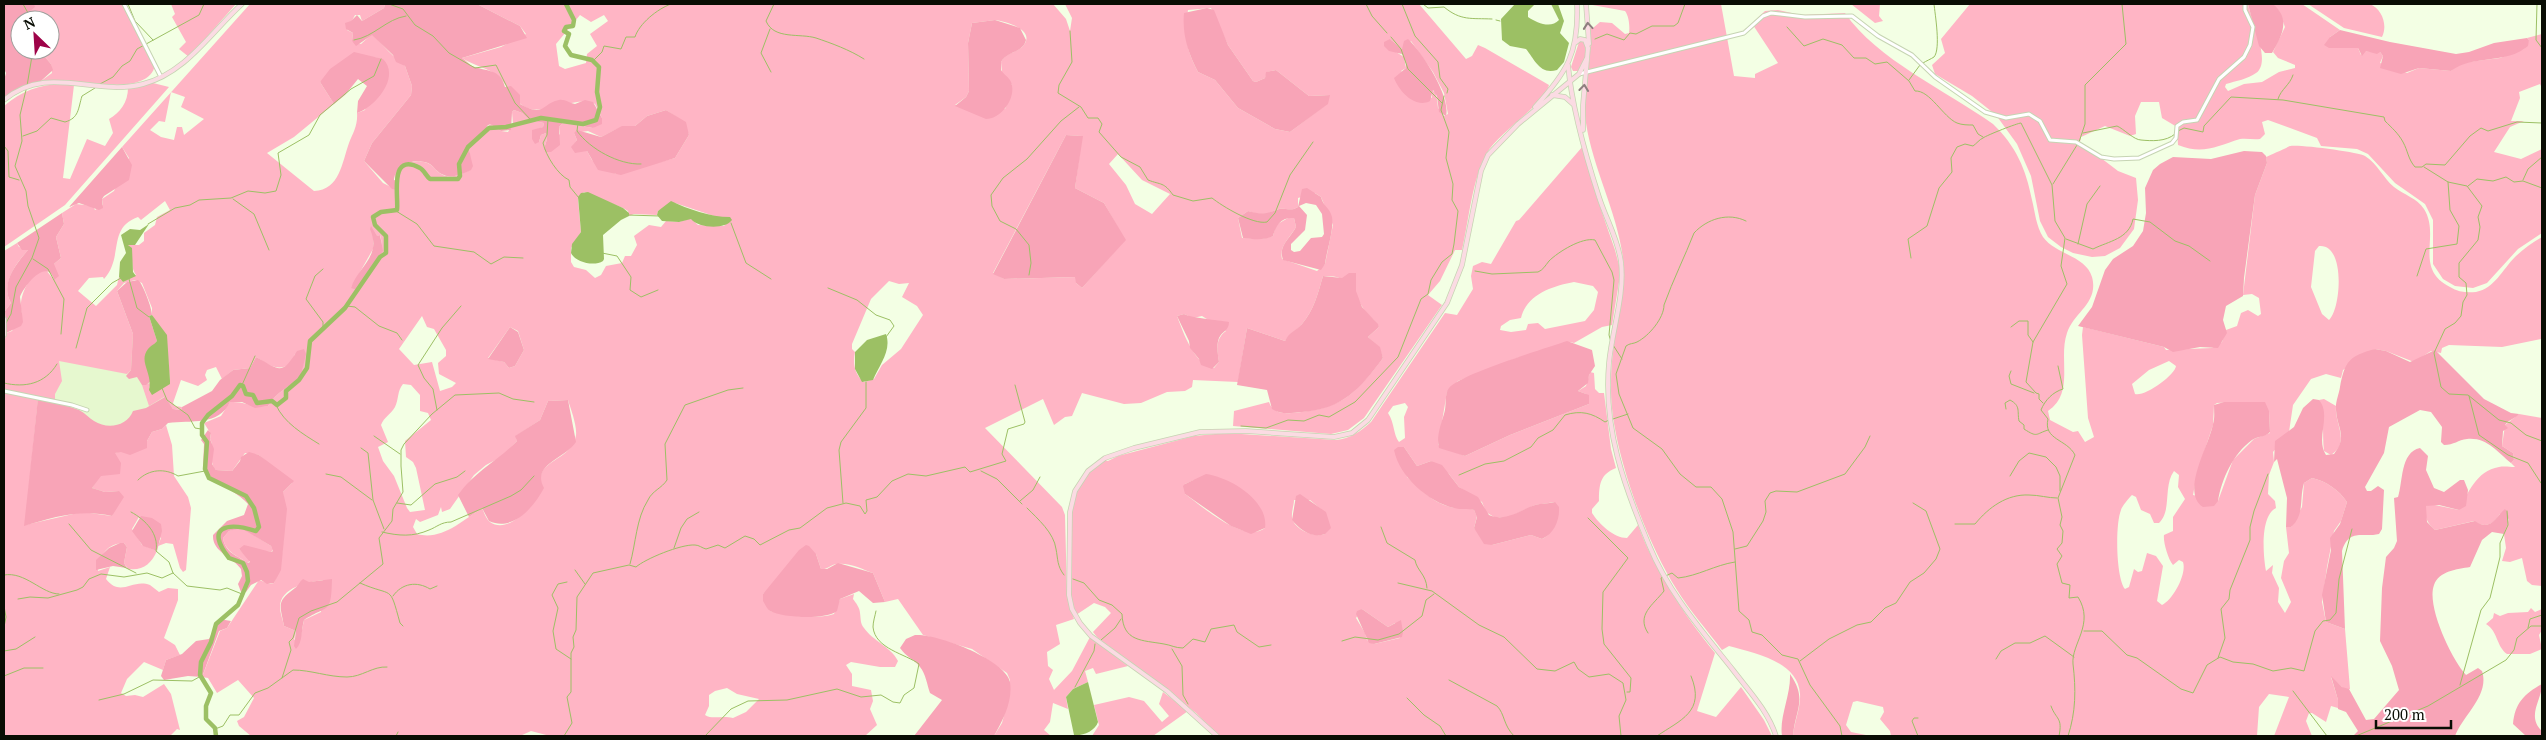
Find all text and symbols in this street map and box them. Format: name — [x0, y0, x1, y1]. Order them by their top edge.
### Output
north arrow — [10, 10, 60, 60]
text: N — [20, 12, 38, 34]
one-way arrow — [1583, 22, 1594, 30]
one-way arrow — [1578, 83, 1589, 91]
scale bar — [2376, 698, 2451, 730]
text: 200 m — [2384, 704, 2425, 724]

